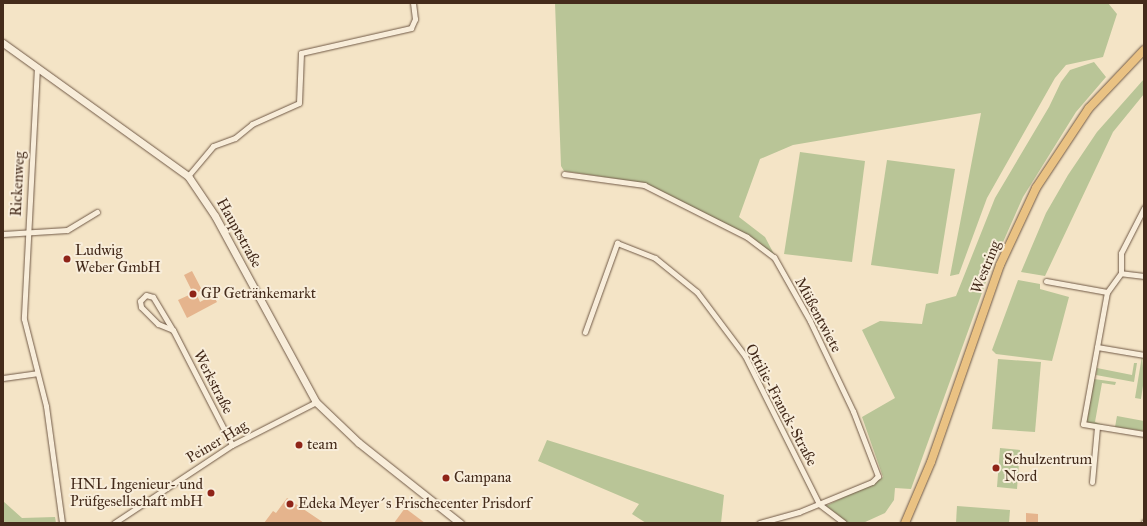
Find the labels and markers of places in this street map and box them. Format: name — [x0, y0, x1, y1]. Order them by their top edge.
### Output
place label: Ludwig Weber GmbH — [75, 241, 161, 276]
marker: Ludwig Weber GmbH — [62, 254, 72, 264]
place label: GP Getränkemarkt — [201, 285, 316, 303]
marker: GP Getränkemarkt — [188, 289, 198, 299]
place label: team — [307, 436, 337, 454]
marker: team — [294, 440, 304, 450]
place label: Schulzentrum Nord — [1004, 450, 1092, 485]
marker: Schulzentrum Nord — [991, 463, 1001, 473]
place label: Campana — [454, 469, 511, 487]
marker: Campana — [441, 473, 451, 483]
place label: HNL Ingenieur- und Prüfgesellschaft mbH — [70, 475, 203, 510]
marker: HNL Ingenieur- und Prüfgesellschaft mbH — [206, 488, 216, 498]
place label: Edeka Meyer´s Frischecenter Prisdorf — [298, 495, 531, 513]
marker: Edeka Meyer´s Frischecenter Prisdorf — [285, 499, 295, 509]

